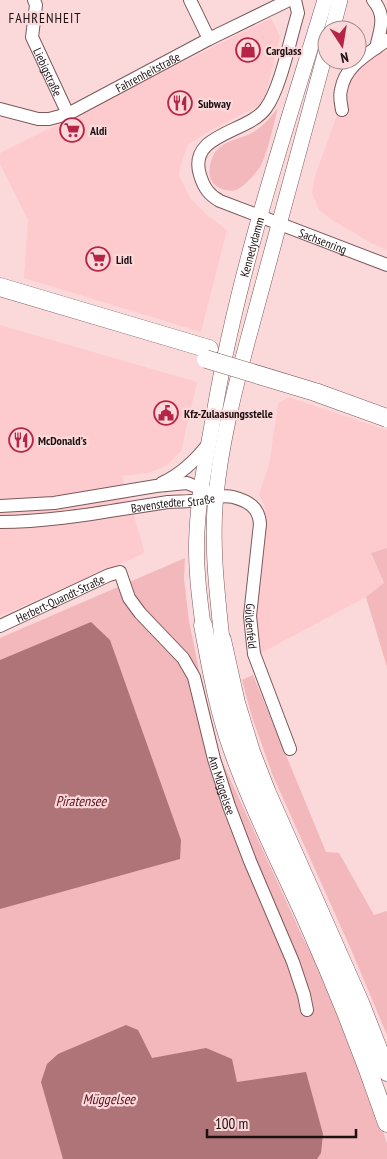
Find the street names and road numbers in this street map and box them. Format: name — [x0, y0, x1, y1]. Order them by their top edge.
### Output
street label: Liebigstraße — [30, 45, 66, 98]
street label: Fahrenheitstraße — [113, 48, 182, 95]
street label: Kennedydamm — [236, 215, 267, 278]
street label: Sachsenring — [297, 225, 349, 256]
street label: Bavenstedter Straße — [130, 490, 216, 515]
street label: Herbert-Quandt-Straße — [13, 571, 106, 625]
street label: Güldenfeld — [242, 603, 261, 650]
street label: Am Müggelsee — [206, 754, 239, 817]

